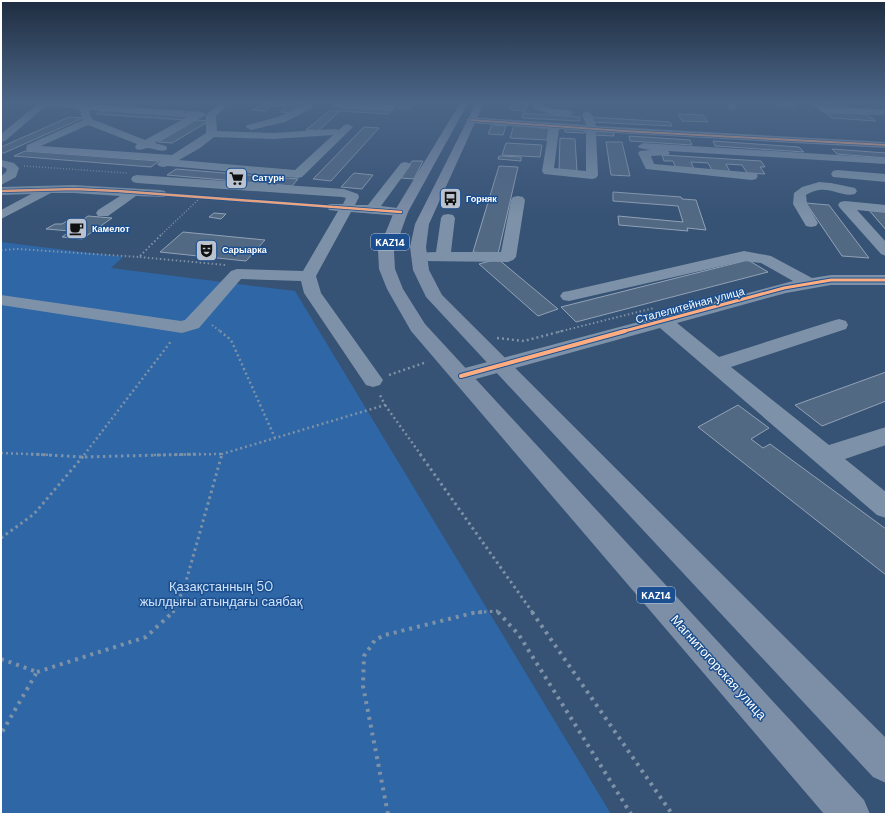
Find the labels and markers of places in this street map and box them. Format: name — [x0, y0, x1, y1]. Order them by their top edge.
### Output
supermarket icon: Сатурн — [223, 165, 249, 191]
place label: Сатурн — [252, 172, 284, 184]
bus stop icon: Горняк — [438, 186, 464, 212]
place label: Горняк — [466, 193, 497, 205]
cafe icon: Камелот — [64, 216, 90, 242]
place label: Камелот — [92, 223, 130, 235]
theatre icon: Сарыарка — [194, 237, 220, 263]
place label: Сарыарка — [222, 244, 268, 256]

